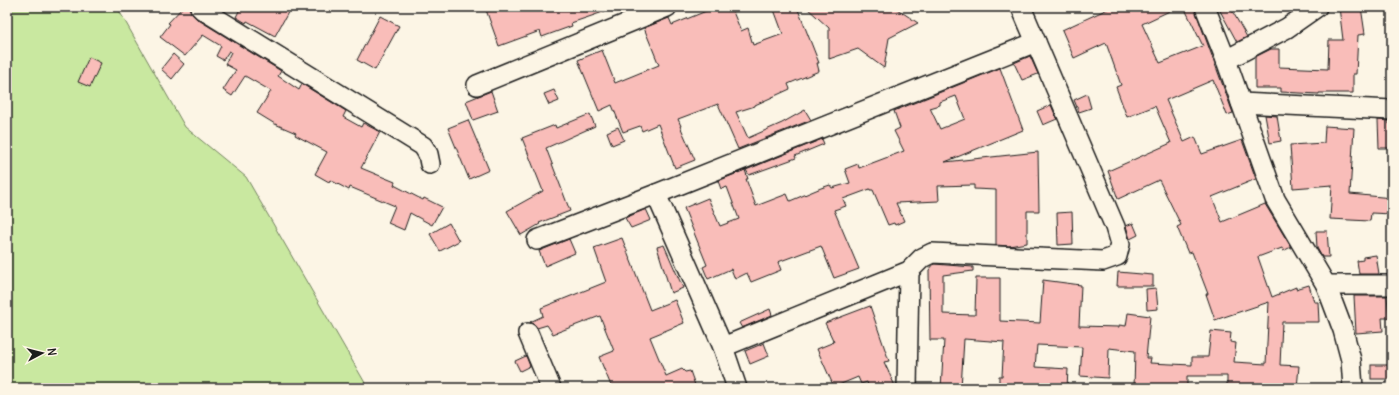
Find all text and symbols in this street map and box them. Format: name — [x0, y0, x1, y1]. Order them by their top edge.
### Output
north arrow — [22, 333, 62, 373]
text: N — [45, 347, 59, 356]

